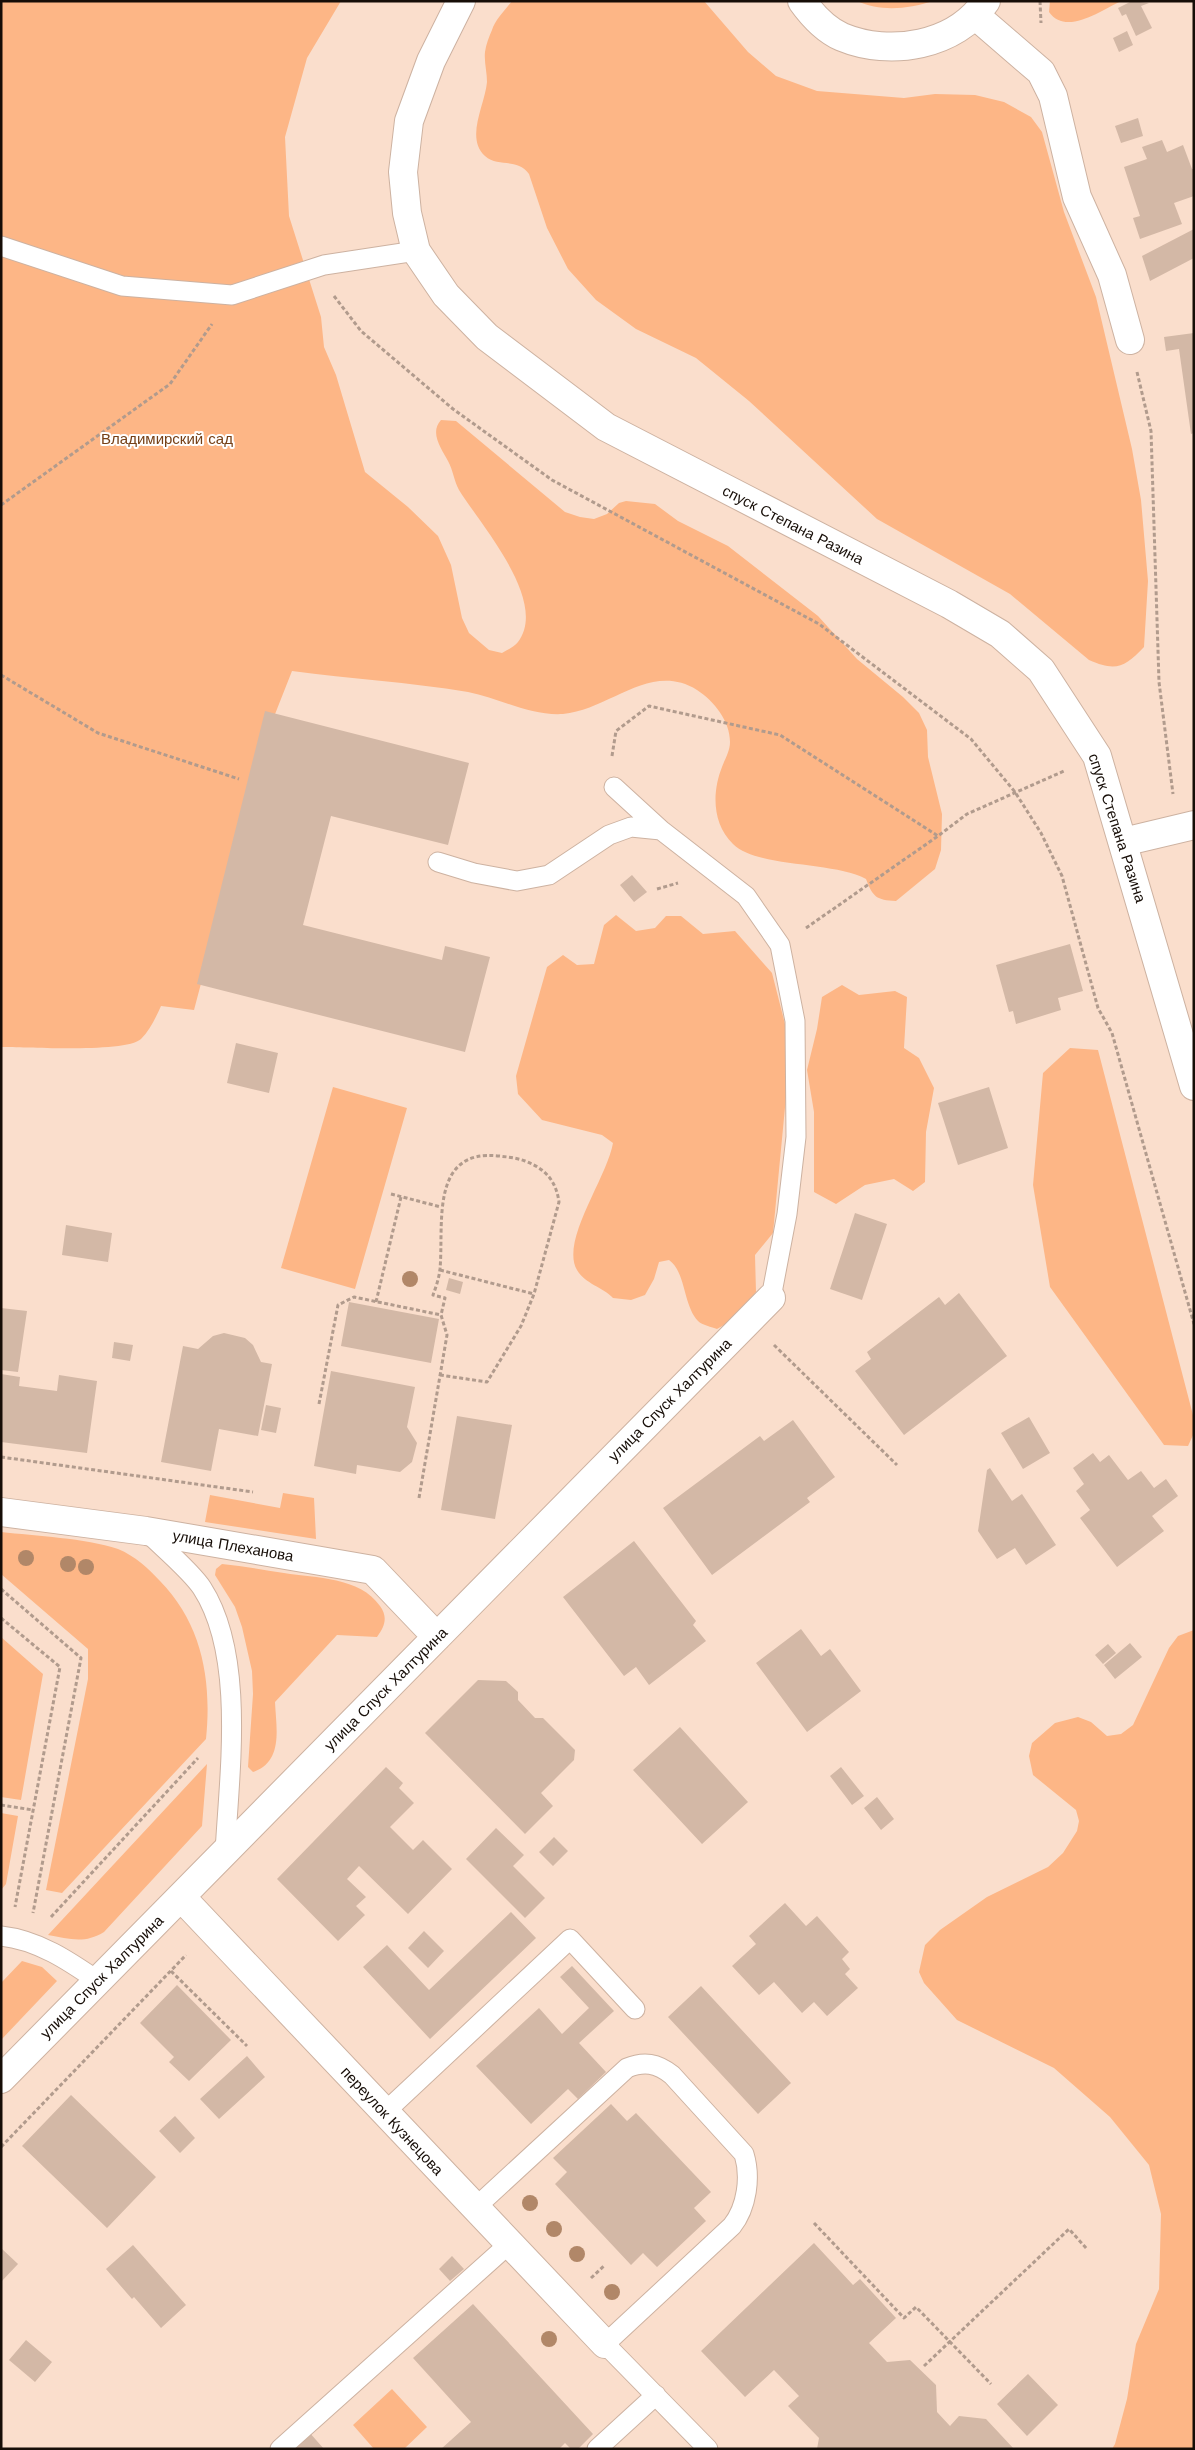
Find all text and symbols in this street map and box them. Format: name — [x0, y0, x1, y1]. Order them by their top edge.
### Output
park label: Владимирский сад — [101, 430, 233, 448]
street label: спуск Степана Разина — [720, 482, 867, 569]
street label: спуск Степана Разина — [1084, 751, 1150, 905]
street label: улица Спуск Халтурина — [605, 1334, 736, 1465]
street label: улица Плеханова — [171, 1527, 295, 1566]
street label: улица Спуск Халтурина — [321, 1623, 452, 1754]
street label: улица Спуск Халтурина — [37, 1911, 168, 2042]
street label: переулок Кузнецова — [337, 2063, 447, 2179]

